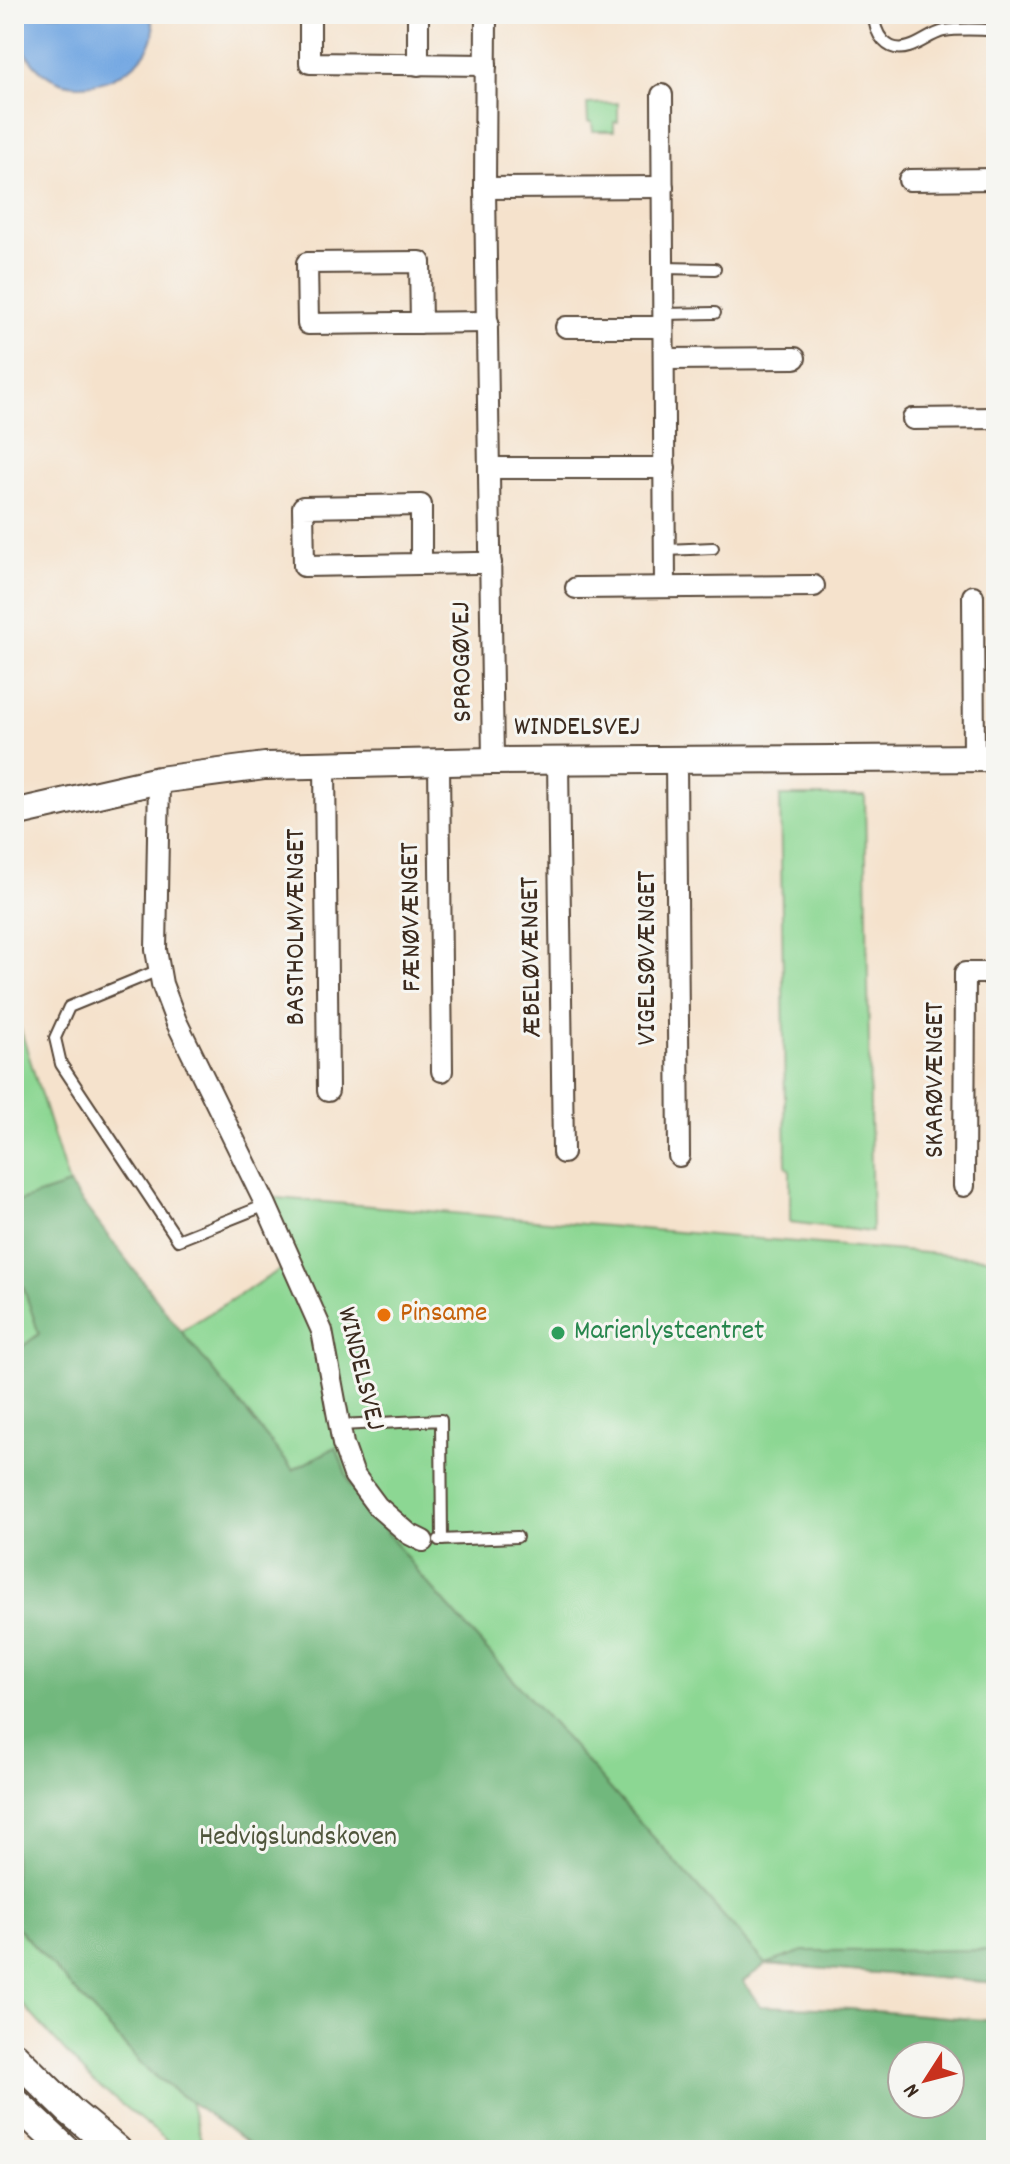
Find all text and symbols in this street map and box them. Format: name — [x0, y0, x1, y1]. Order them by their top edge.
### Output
street label: SPROGØVEJ — [443, 601, 485, 723]
street label: WINDELSVEJ — [514, 709, 640, 749]
street label: BASTHOLMVÆNGET — [278, 828, 318, 1026]
street label: FÆNØVÆNGET — [392, 842, 434, 992]
street label: VIGELSØVÆNGET — [629, 871, 669, 1045]
street label: ÆBELØVÆNGET — [512, 876, 554, 1038]
street label: SKARØVÆNGET — [917, 1002, 957, 1158]
place label: Pinsame — [400, 1295, 487, 1335]
street label: WINDELSVEJ — [324, 1303, 394, 1435]
marker: Pinsame — [375, 1306, 393, 1324]
place label: Marienlystcentret — [574, 1313, 764, 1353]
marker: Marienlystcentret — [549, 1324, 567, 1342]
park label: Hedvigslundskoven — [199, 1819, 397, 1859]
north arrow — [886, 2040, 966, 2120]
text: N — [897, 2076, 928, 2103]

